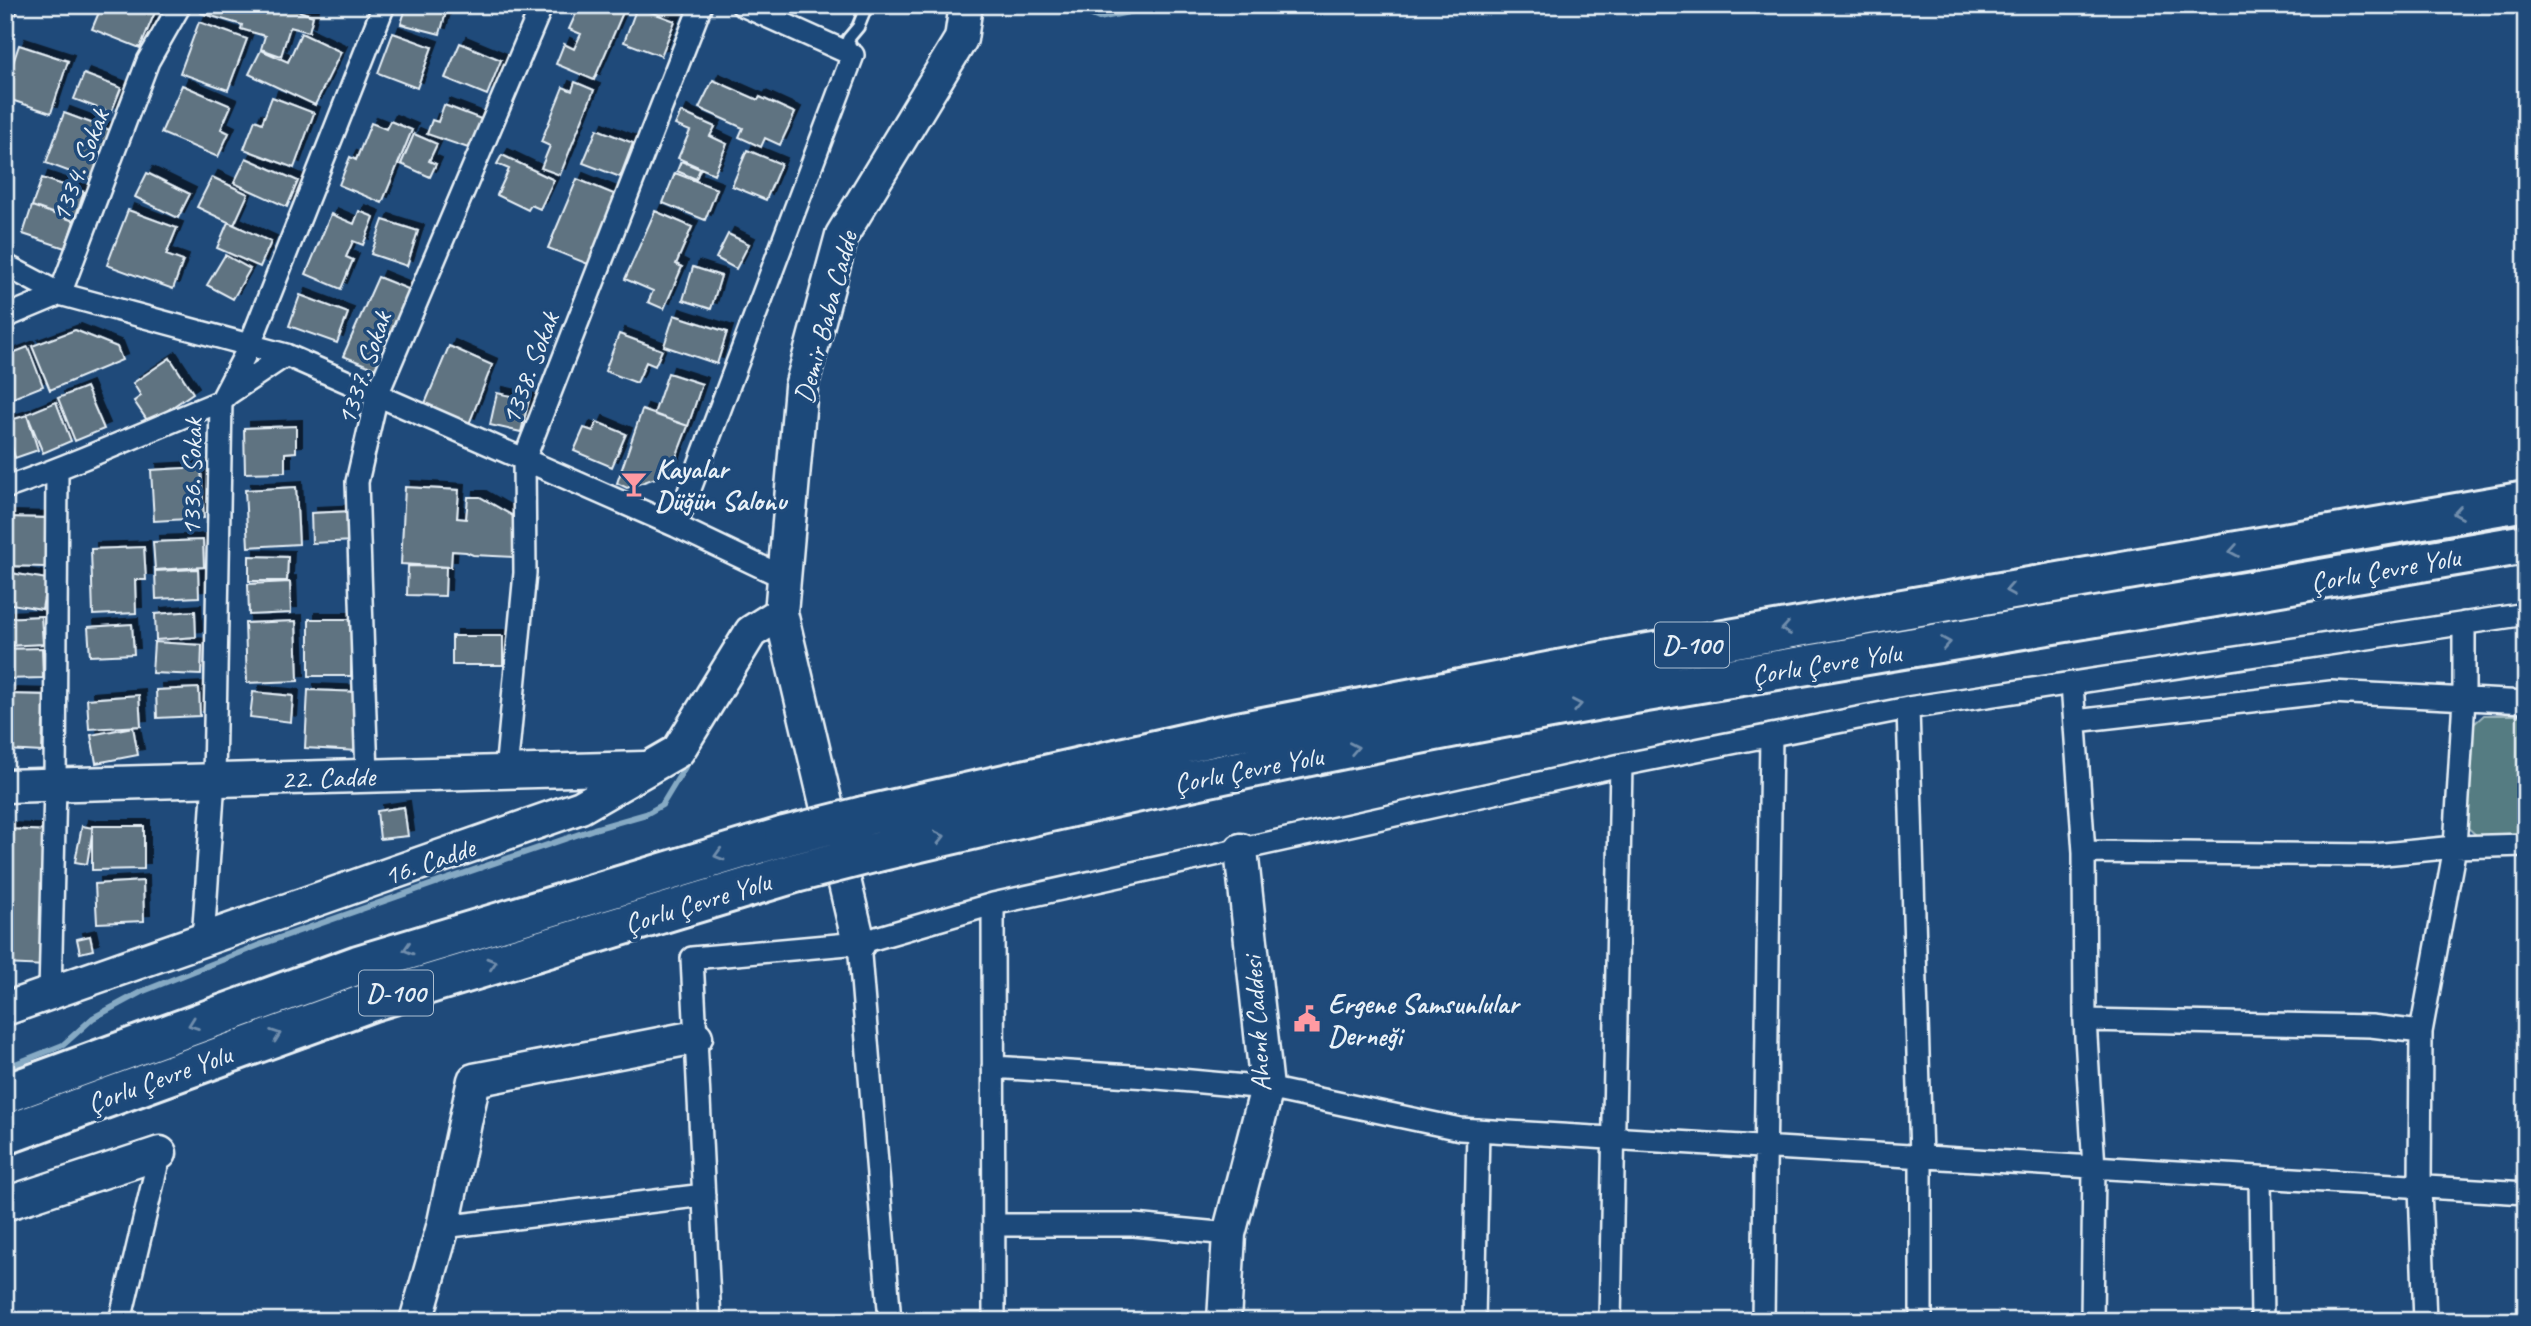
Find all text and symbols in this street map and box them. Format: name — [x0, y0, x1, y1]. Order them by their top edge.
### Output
street label: 1334. Sokak — [42, 102, 118, 226]
street label: Demir Baba Cadde — [786, 226, 866, 407]
street label: 1337. Sokak — [328, 305, 400, 429]
street label: 1338. Sokak — [492, 305, 568, 429]
street label: 1336. Sokak — [173, 416, 210, 536]
place label: Kayalar Düğün Salonu — [655, 451, 789, 518]
bar icon: Kayalar Düğün Salonu — [619, 469, 649, 499]
one-way arrow — [2453, 505, 2464, 520]
street label: Çorlu Çevre Yolu — [2308, 539, 2464, 601]
one-way arrow — [2228, 543, 2240, 558]
one-way arrow — [2004, 582, 2016, 597]
one-way arrow — [1780, 621, 1792, 636]
road number: D-100 — [1655, 622, 1729, 667]
street label: Çorlu Çevre Yolu — [1749, 634, 1905, 694]
one-way arrow — [1940, 636, 1952, 651]
one-way arrow — [1571, 698, 1583, 713]
street label: Çorlu Çevre Yolu — [1171, 738, 1327, 802]
one-way arrow — [1348, 741, 1360, 756]
street label: 22. Cadde — [280, 758, 378, 797]
street label: 16. Cadde — [379, 829, 481, 893]
one-way arrow — [933, 831, 945, 845]
one-way arrow — [714, 847, 726, 862]
street label: Çorlu Çevre Yolu — [620, 863, 776, 942]
one-way arrow — [402, 941, 414, 956]
street label: Ahenk Caddesi — [1234, 951, 1279, 1093]
one-way arrow — [486, 957, 498, 972]
road number: D-100 — [359, 970, 433, 1016]
place label: Ergene Samsunlular Derneği — [1328, 986, 1521, 1053]
public building icon: Ergene Samsunlular Derneği — [1292, 1004, 1322, 1034]
one-way arrow — [188, 1016, 200, 1030]
one-way arrow — [270, 1029, 282, 1043]
street label: Çorlu Çevre Yolu — [82, 1036, 238, 1122]

